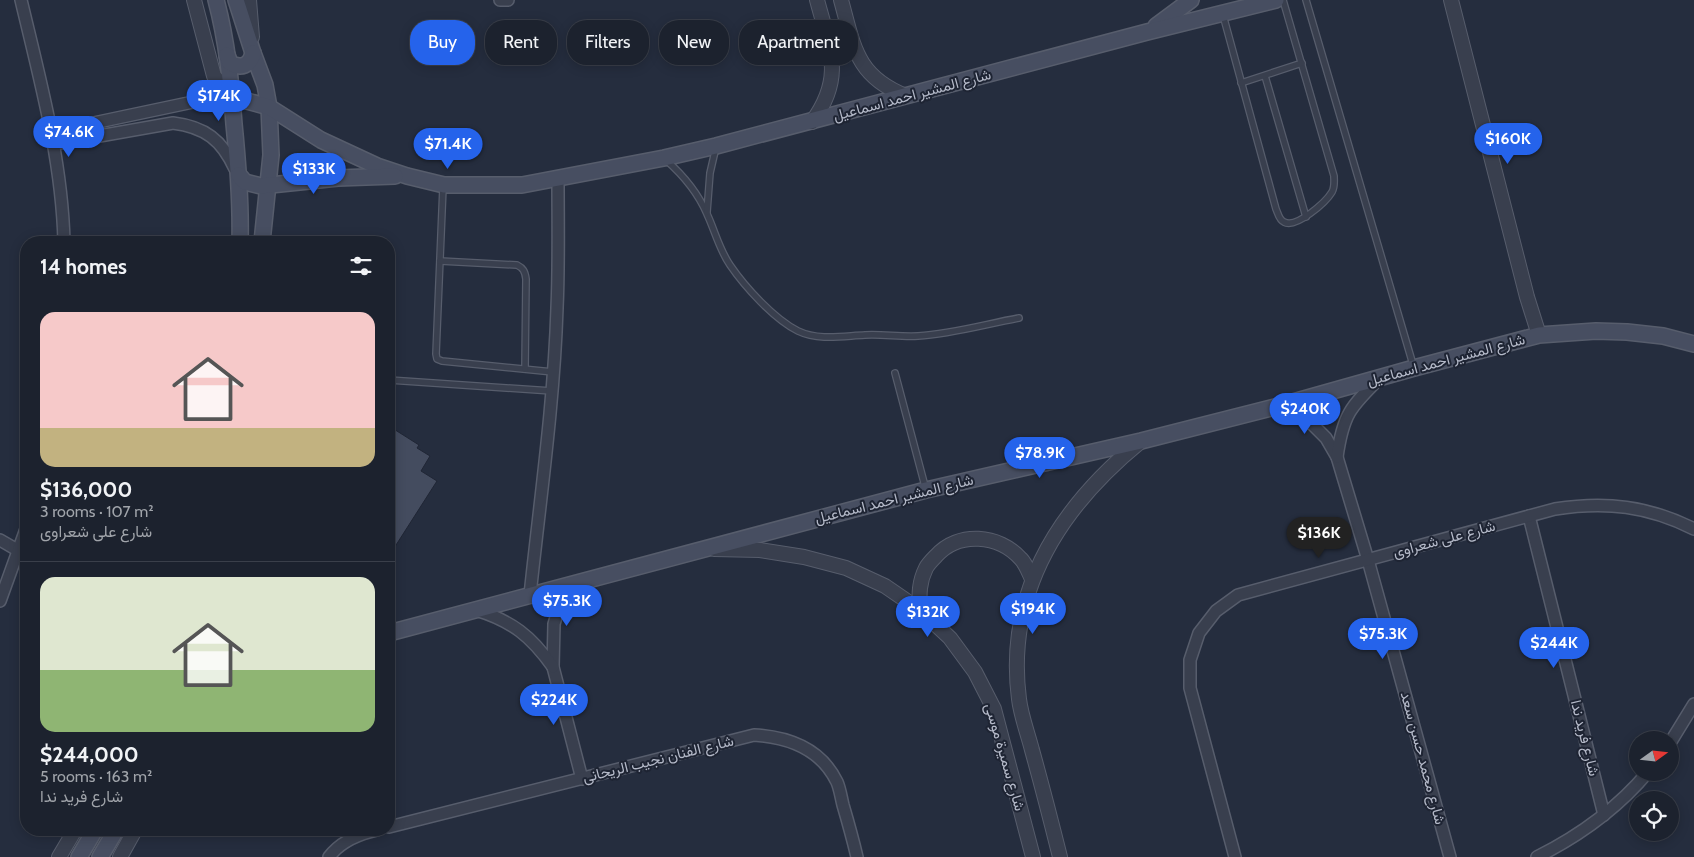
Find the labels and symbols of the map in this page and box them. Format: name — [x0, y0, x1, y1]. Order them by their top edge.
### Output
street label: شارع المشير احمد اسماعيل — [831, 65, 994, 127]
pin: $174K — [184, 80, 254, 122]
pin: $74.6K — [28, 116, 110, 158]
pin: $160K — [1473, 122, 1543, 165]
pin: $71.4K — [407, 128, 489, 170]
pin: $133K — [279, 152, 349, 195]
street label: شارع المشير احمد اسماعيل — [1365, 330, 1528, 392]
pin: $240K — [1270, 392, 1340, 435]
pin: $78.9K — [999, 436, 1081, 479]
street label: شارع المشير احمد اسماعيل — [813, 471, 976, 529]
pin: $136K — [1284, 516, 1354, 559]
street label: شارع على شعراوى — [1391, 517, 1498, 563]
pin: $75.3K — [526, 584, 608, 627]
pin: $194K — [998, 592, 1068, 635]
pin: $132K — [893, 596, 963, 638]
pin: $75.3K — [1342, 618, 1424, 660]
pin: $244K — [1519, 626, 1589, 669]
pin: $224K — [519, 684, 589, 726]
street label: شارع محمد حسن سعد — [1395, 689, 1449, 827]
street label: شارع فريد ندا — [1565, 698, 1603, 779]
street label: شارع سميرة موسى — [979, 701, 1029, 814]
street label: شارع الفنان نجيب الريحانى — [581, 731, 736, 788]
north arrow — [1629, 731, 1679, 781]

